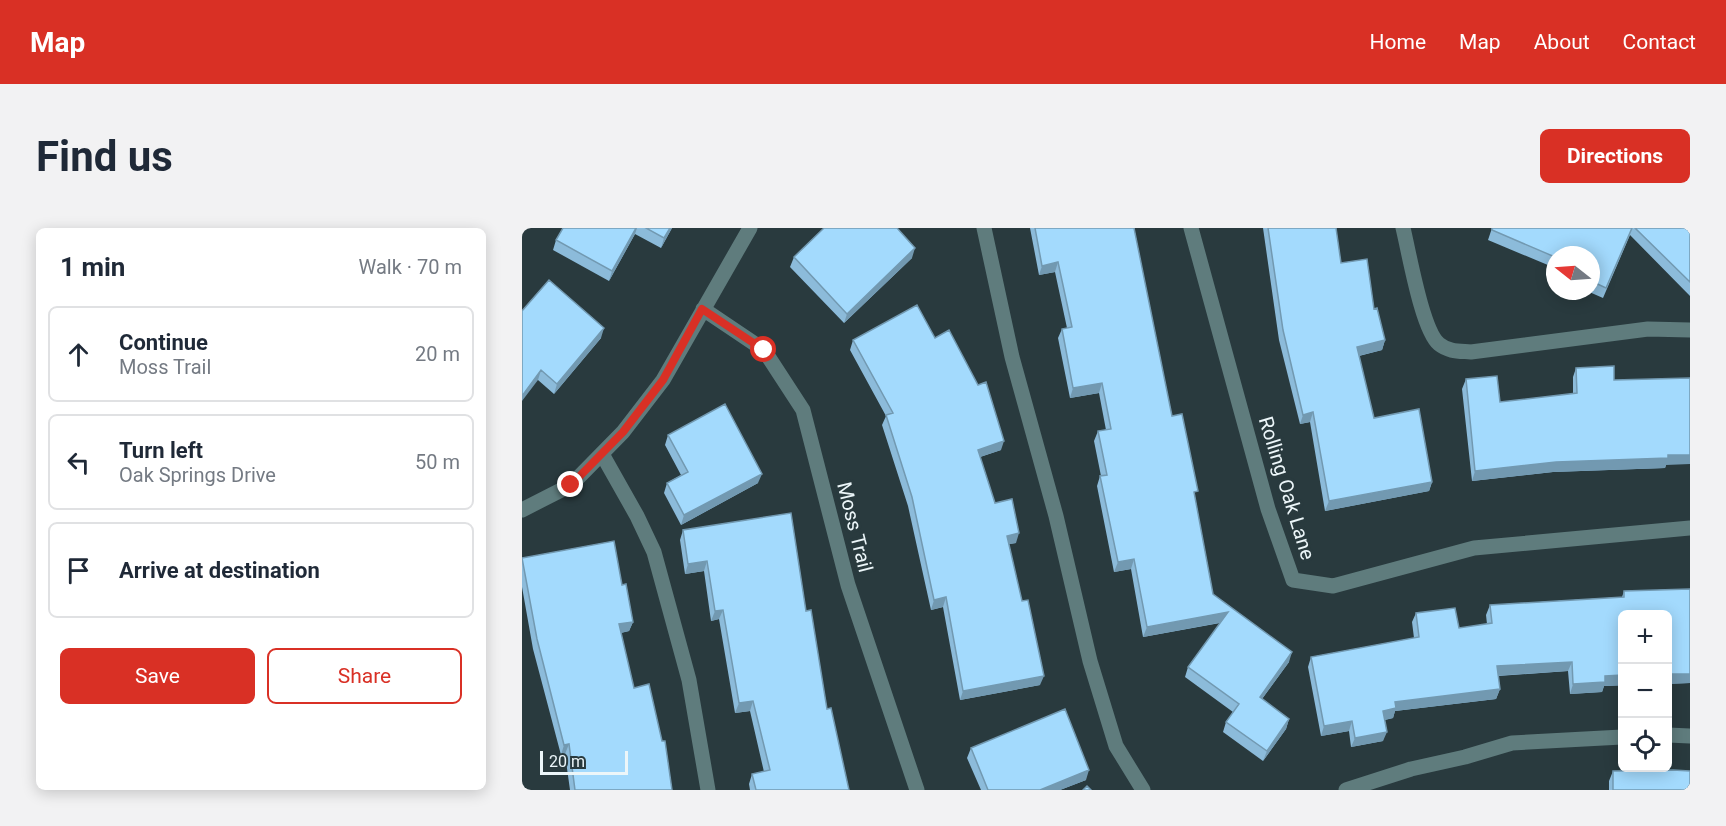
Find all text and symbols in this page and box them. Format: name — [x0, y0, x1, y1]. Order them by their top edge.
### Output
text: Map — [30, 26, 85, 59]
text: Home — [1370, 30, 1426, 54]
text: Map — [1459, 30, 1501, 54]
text: About — [1534, 30, 1590, 54]
text: Contact — [1623, 30, 1696, 54]
button: Directions — [1540, 129, 1690, 183]
text: Find us — [36, 132, 173, 181]
north arrow — [1546, 246, 1600, 300]
text: 1 min — [60, 252, 125, 282]
text: Walk · 70 m — [359, 255, 462, 279]
text: Continue — [119, 330, 208, 355]
route start — [750, 336, 776, 362]
icon: ahead — [62, 338, 95, 371]
text: 20 m — [415, 342, 460, 366]
text: Moss Trail — [119, 355, 211, 379]
street label: Rolling Oak Lane — [1254, 413, 1320, 563]
text: Turn left — [119, 438, 203, 463]
icon: left — [62, 446, 95, 479]
text: 50 m — [415, 450, 460, 474]
text: Oak Springs Drive — [119, 463, 276, 487]
route end — [557, 471, 583, 497]
street label: Moss Trail — [832, 479, 878, 575]
icon: arrive — [62, 554, 95, 587]
text: Arrive at destination — [119, 558, 320, 583]
map controls — [1618, 610, 1672, 772]
button: + — [1618, 610, 1672, 664]
button: Save — [60, 648, 255, 704]
button: Share — [267, 648, 462, 704]
button: − — [1618, 664, 1672, 718]
button: locate — [1618, 718, 1672, 772]
scale bar — [540, 748, 628, 776]
text: 20 m — [549, 752, 585, 771]

